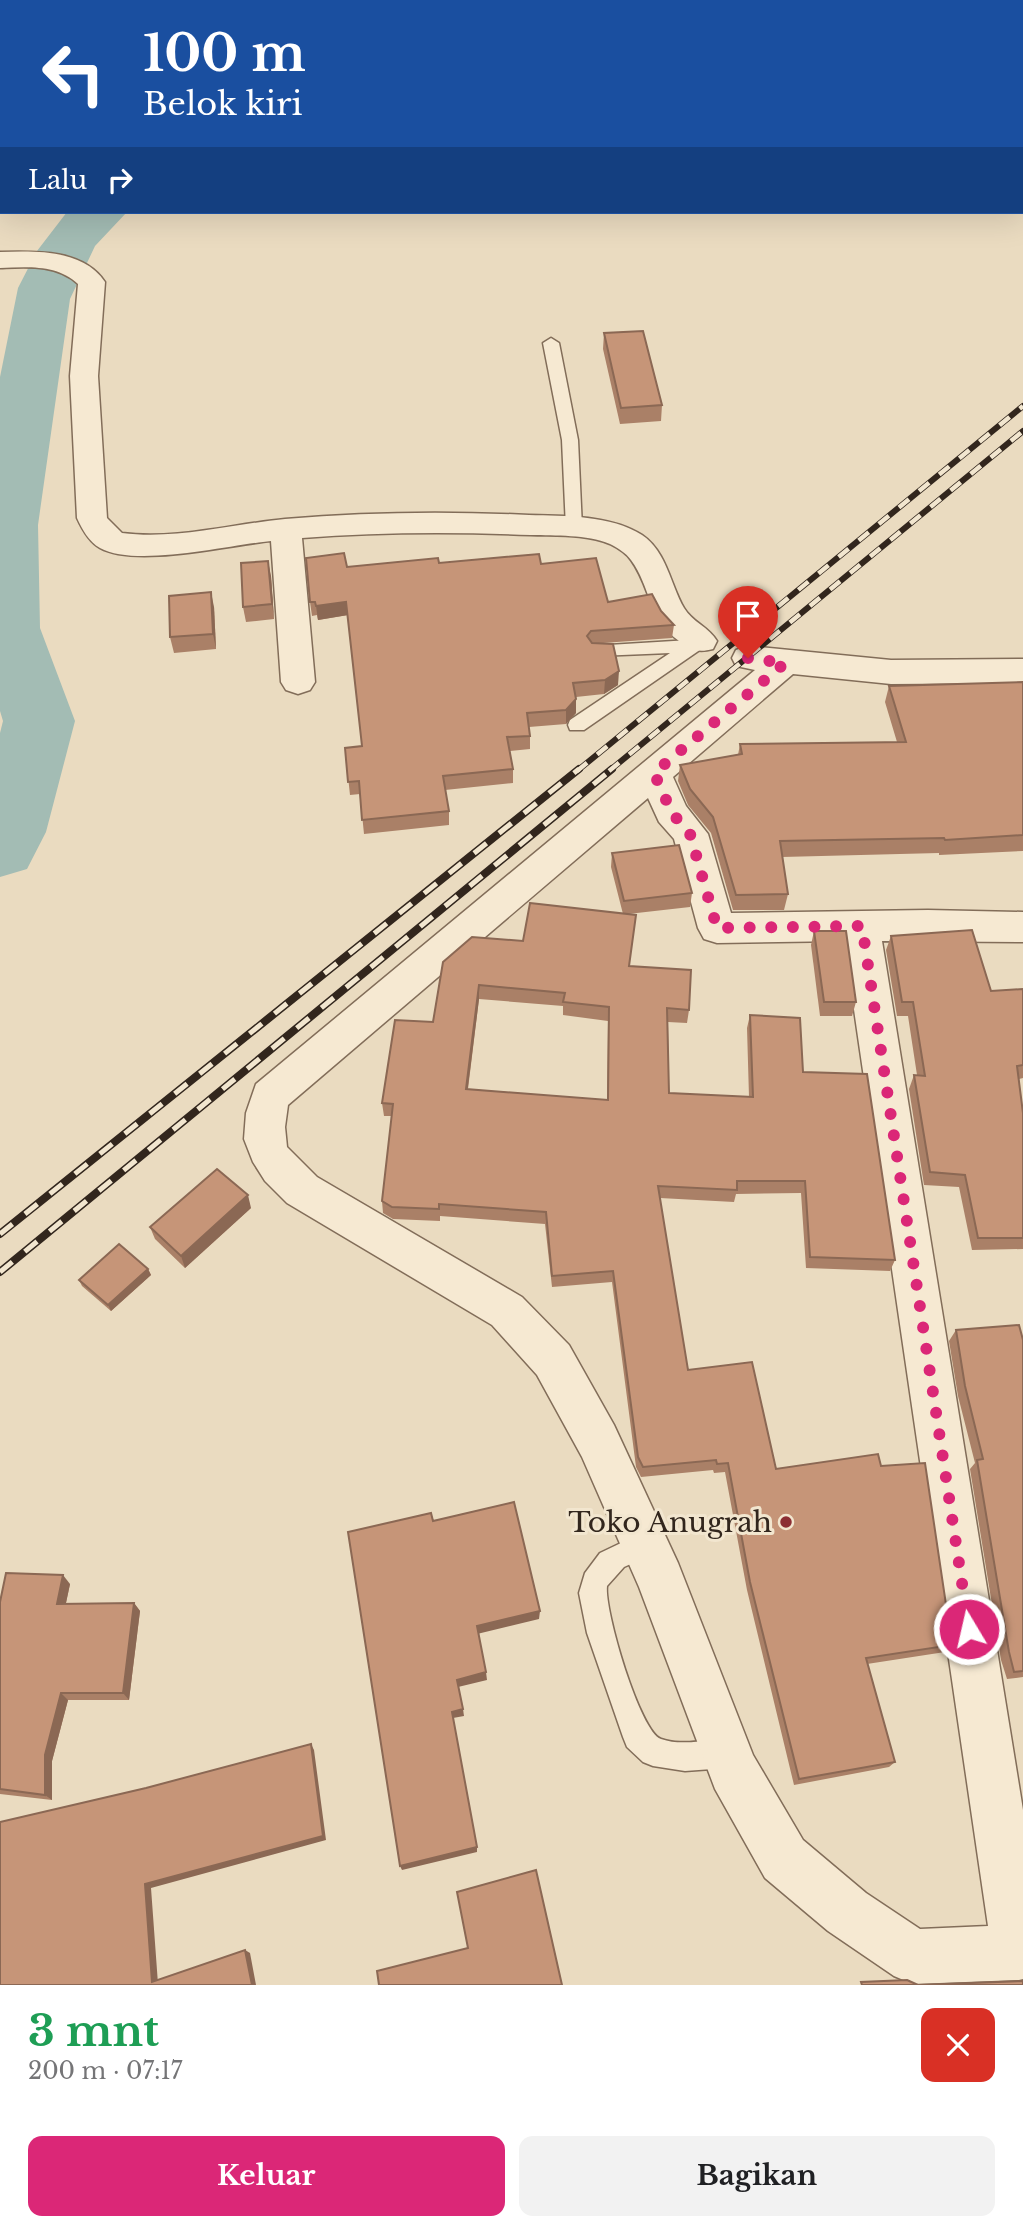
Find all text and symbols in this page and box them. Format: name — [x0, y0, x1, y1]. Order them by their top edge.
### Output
text: 100 m — [143, 23, 306, 84]
icon: left — [28, 28, 119, 119]
text: Belok kiri — [143, 84, 302, 124]
icon: right — [101, 161, 139, 199]
text: Lalu — [28, 164, 87, 196]
pin — [718, 586, 778, 658]
icon: arrive — [729, 597, 767, 635]
place label: Toko Anugrah — [568, 1505, 772, 1540]
marker: Toko Anugrah — [778, 1514, 794, 1530]
position arrow — [932, 1592, 1006, 1666]
text: 3 mnt — [28, 2005, 159, 2057]
button: close — [921, 2008, 995, 2082]
text: 200 m · 07:17 — [28, 2057, 182, 2085]
button: Keluar — [28, 2136, 505, 2216]
button: Bagikan — [519, 2136, 995, 2216]

